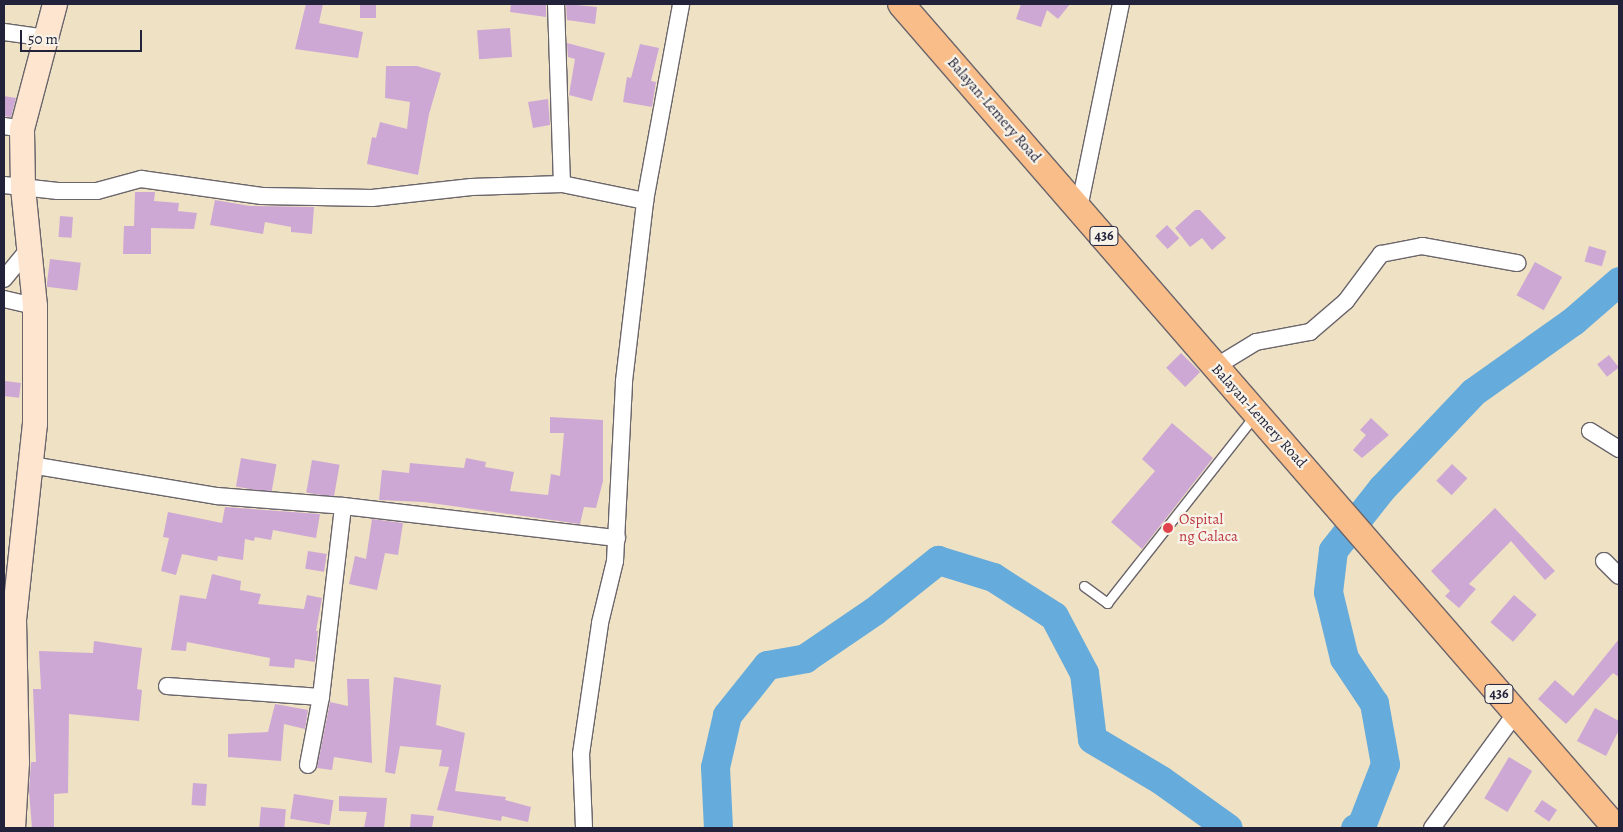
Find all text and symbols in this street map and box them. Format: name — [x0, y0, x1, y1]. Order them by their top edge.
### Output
scale bar — [22, 20, 145, 52]
text: 50 m — [28, 29, 58, 49]
street label: Balayan-Lemery Road — [943, 54, 1045, 166]
road number: 436 — [1089, 225, 1119, 248]
street label: Balayan-Lemery Road — [1208, 360, 1310, 472]
place label: Ospital ng Calaca — [1179, 510, 1238, 545]
marker: Ospital ng Calaca — [1161, 521, 1175, 535]
road number: 436 — [1484, 682, 1514, 706]

